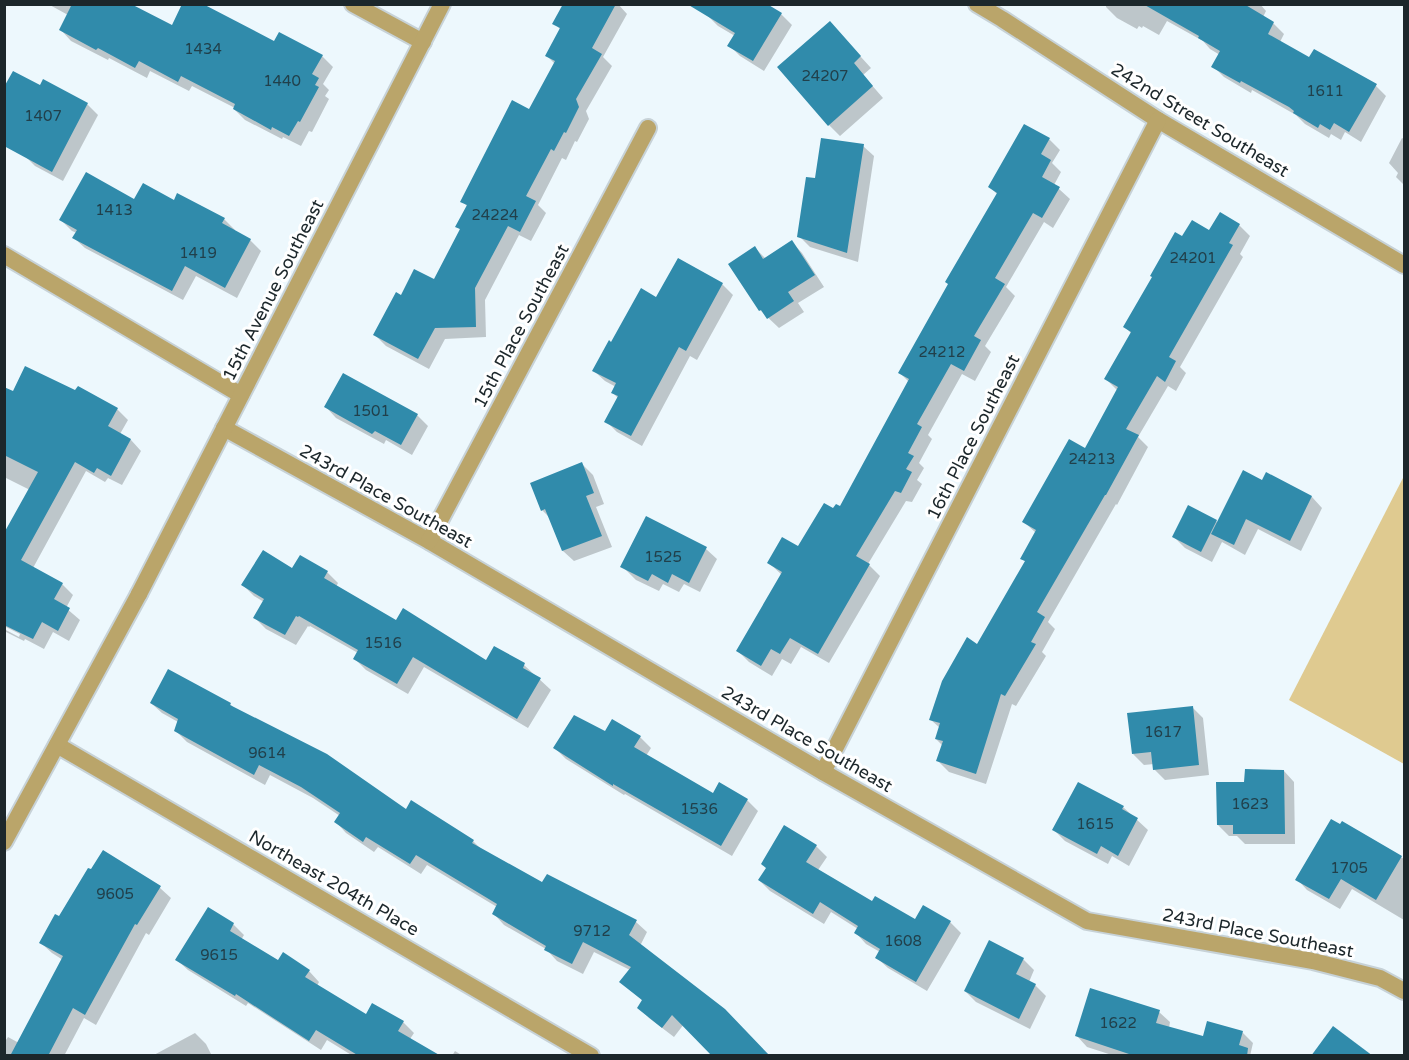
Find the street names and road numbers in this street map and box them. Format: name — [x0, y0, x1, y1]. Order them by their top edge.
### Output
street label: 242nd Street Southeast — [1107, 58, 1293, 182]
street label: 15th Avenue Southeast — [218, 195, 328, 384]
street label: 15th Place Southeast — [468, 240, 574, 412]
street label: 16th Place Southeast — [922, 351, 1024, 523]
street label: 243rd Place Southeast — [296, 439, 476, 553]
street label: 243rd Place Southeast — [717, 681, 897, 797]
street label: Northeast 204th Place — [245, 825, 423, 941]
street label: 243rd Place Southeast — [1161, 904, 1355, 962]

